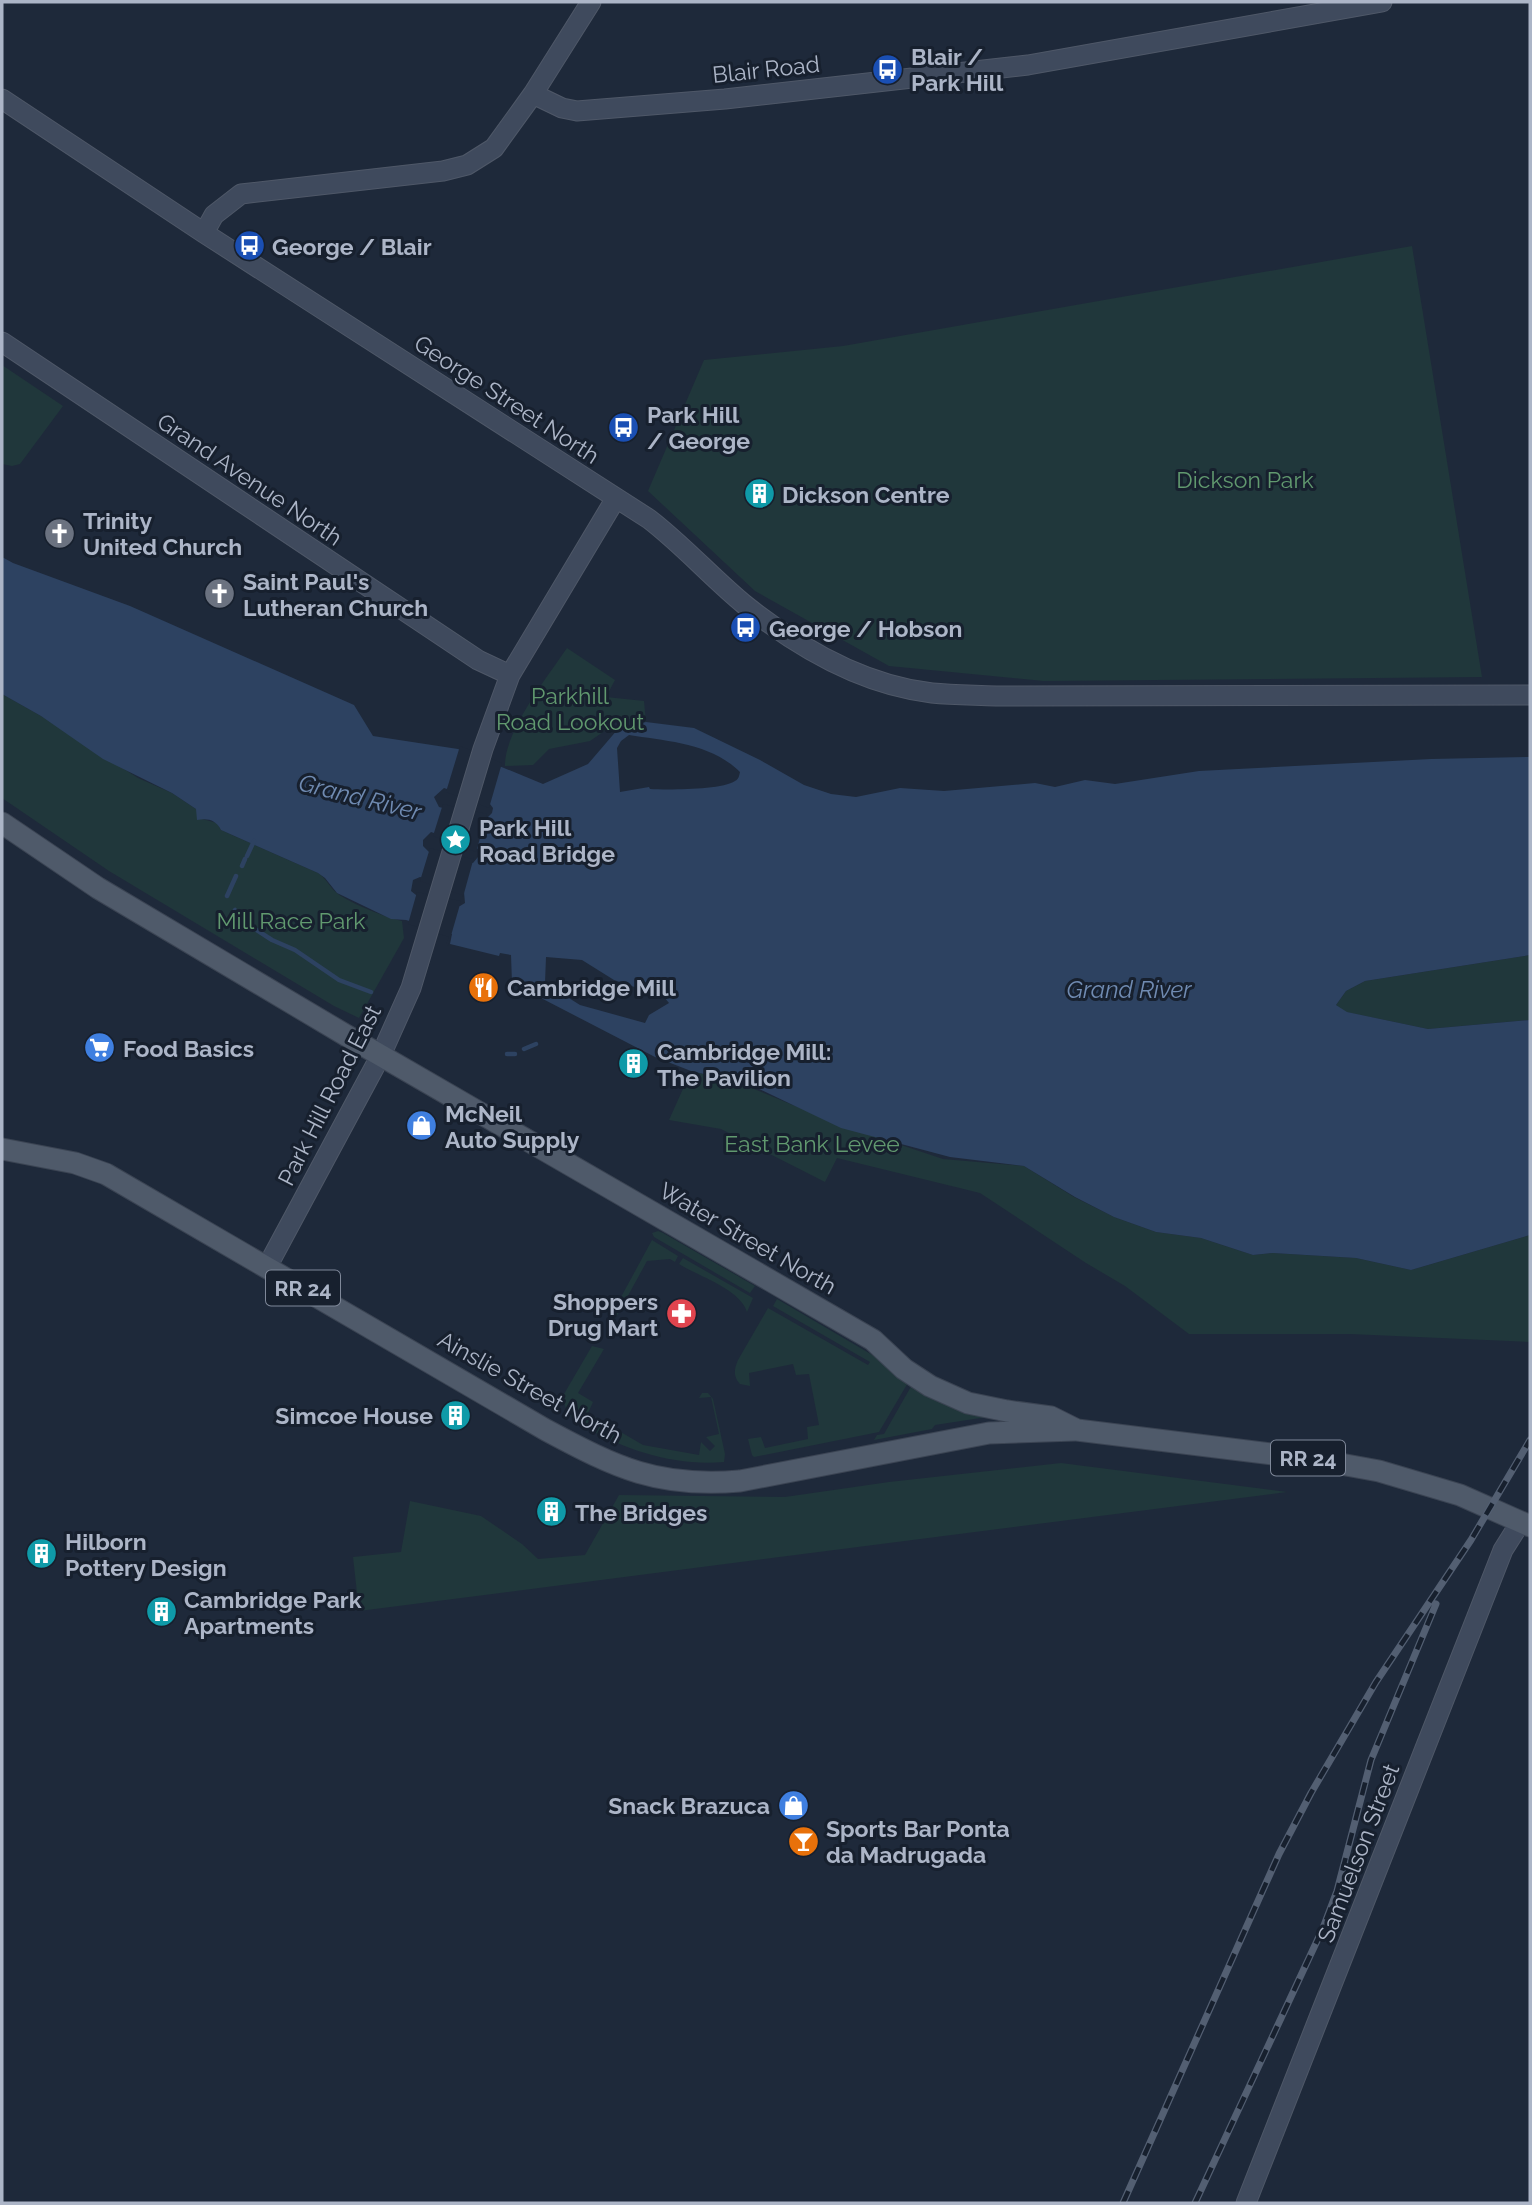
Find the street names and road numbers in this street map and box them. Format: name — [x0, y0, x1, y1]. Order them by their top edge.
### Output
street label: Blair Road — [711, 50, 821, 88]
street label: George Street North — [409, 329, 605, 469]
street label: Grand Avenue North — [153, 407, 347, 551]
street label: Park Hill Road East — [272, 1000, 386, 1190]
street label: Water Street North — [655, 1176, 841, 1300]
road number: RR 24 — [266, 1270, 340, 1306]
street label: Ainslie Street North — [433, 1325, 627, 1449]
road number: RR 24 — [1271, 1440, 1345, 1476]
street label: Samuelson Street — [1312, 1760, 1405, 1946]

